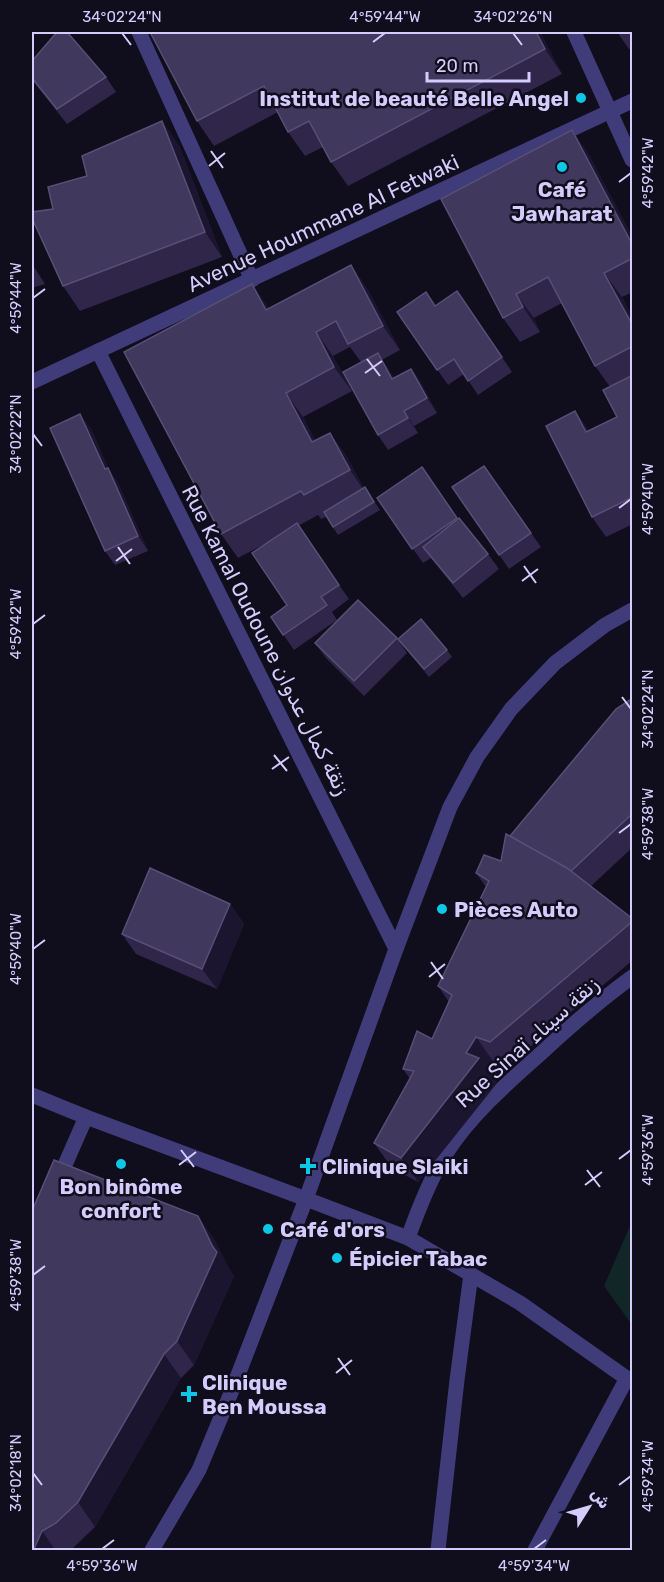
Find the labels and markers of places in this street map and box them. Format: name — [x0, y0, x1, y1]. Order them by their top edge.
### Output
place label: Institut de beauté Belle Angel — [259, 86, 569, 111]
marker: Institut de beauté Belle Angel — [574, 91, 588, 105]
marker: Café Jawharat — [555, 160, 569, 174]
place label: Café Jawharat — [511, 177, 613, 226]
place label: Pièces Auto — [454, 897, 578, 922]
marker: Pièces Auto — [435, 902, 449, 916]
place label: Clinique Slaiki — [322, 1154, 469, 1179]
marker: Bon binôme confort — [114, 1157, 128, 1171]
marker: Clinique Slaiki — [299, 1157, 317, 1175]
place label: Bon binôme confort — [60, 1174, 182, 1223]
place label: Café d'ors — [280, 1217, 385, 1242]
marker: Café d'ors — [261, 1222, 275, 1236]
place label: Épicier Tabac — [349, 1246, 487, 1271]
marker: Épicier Tabac — [330, 1251, 344, 1265]
place label: Clinique Ben Moussa — [202, 1370, 327, 1419]
marker: Clinique Ben Moussa — [180, 1385, 198, 1403]

